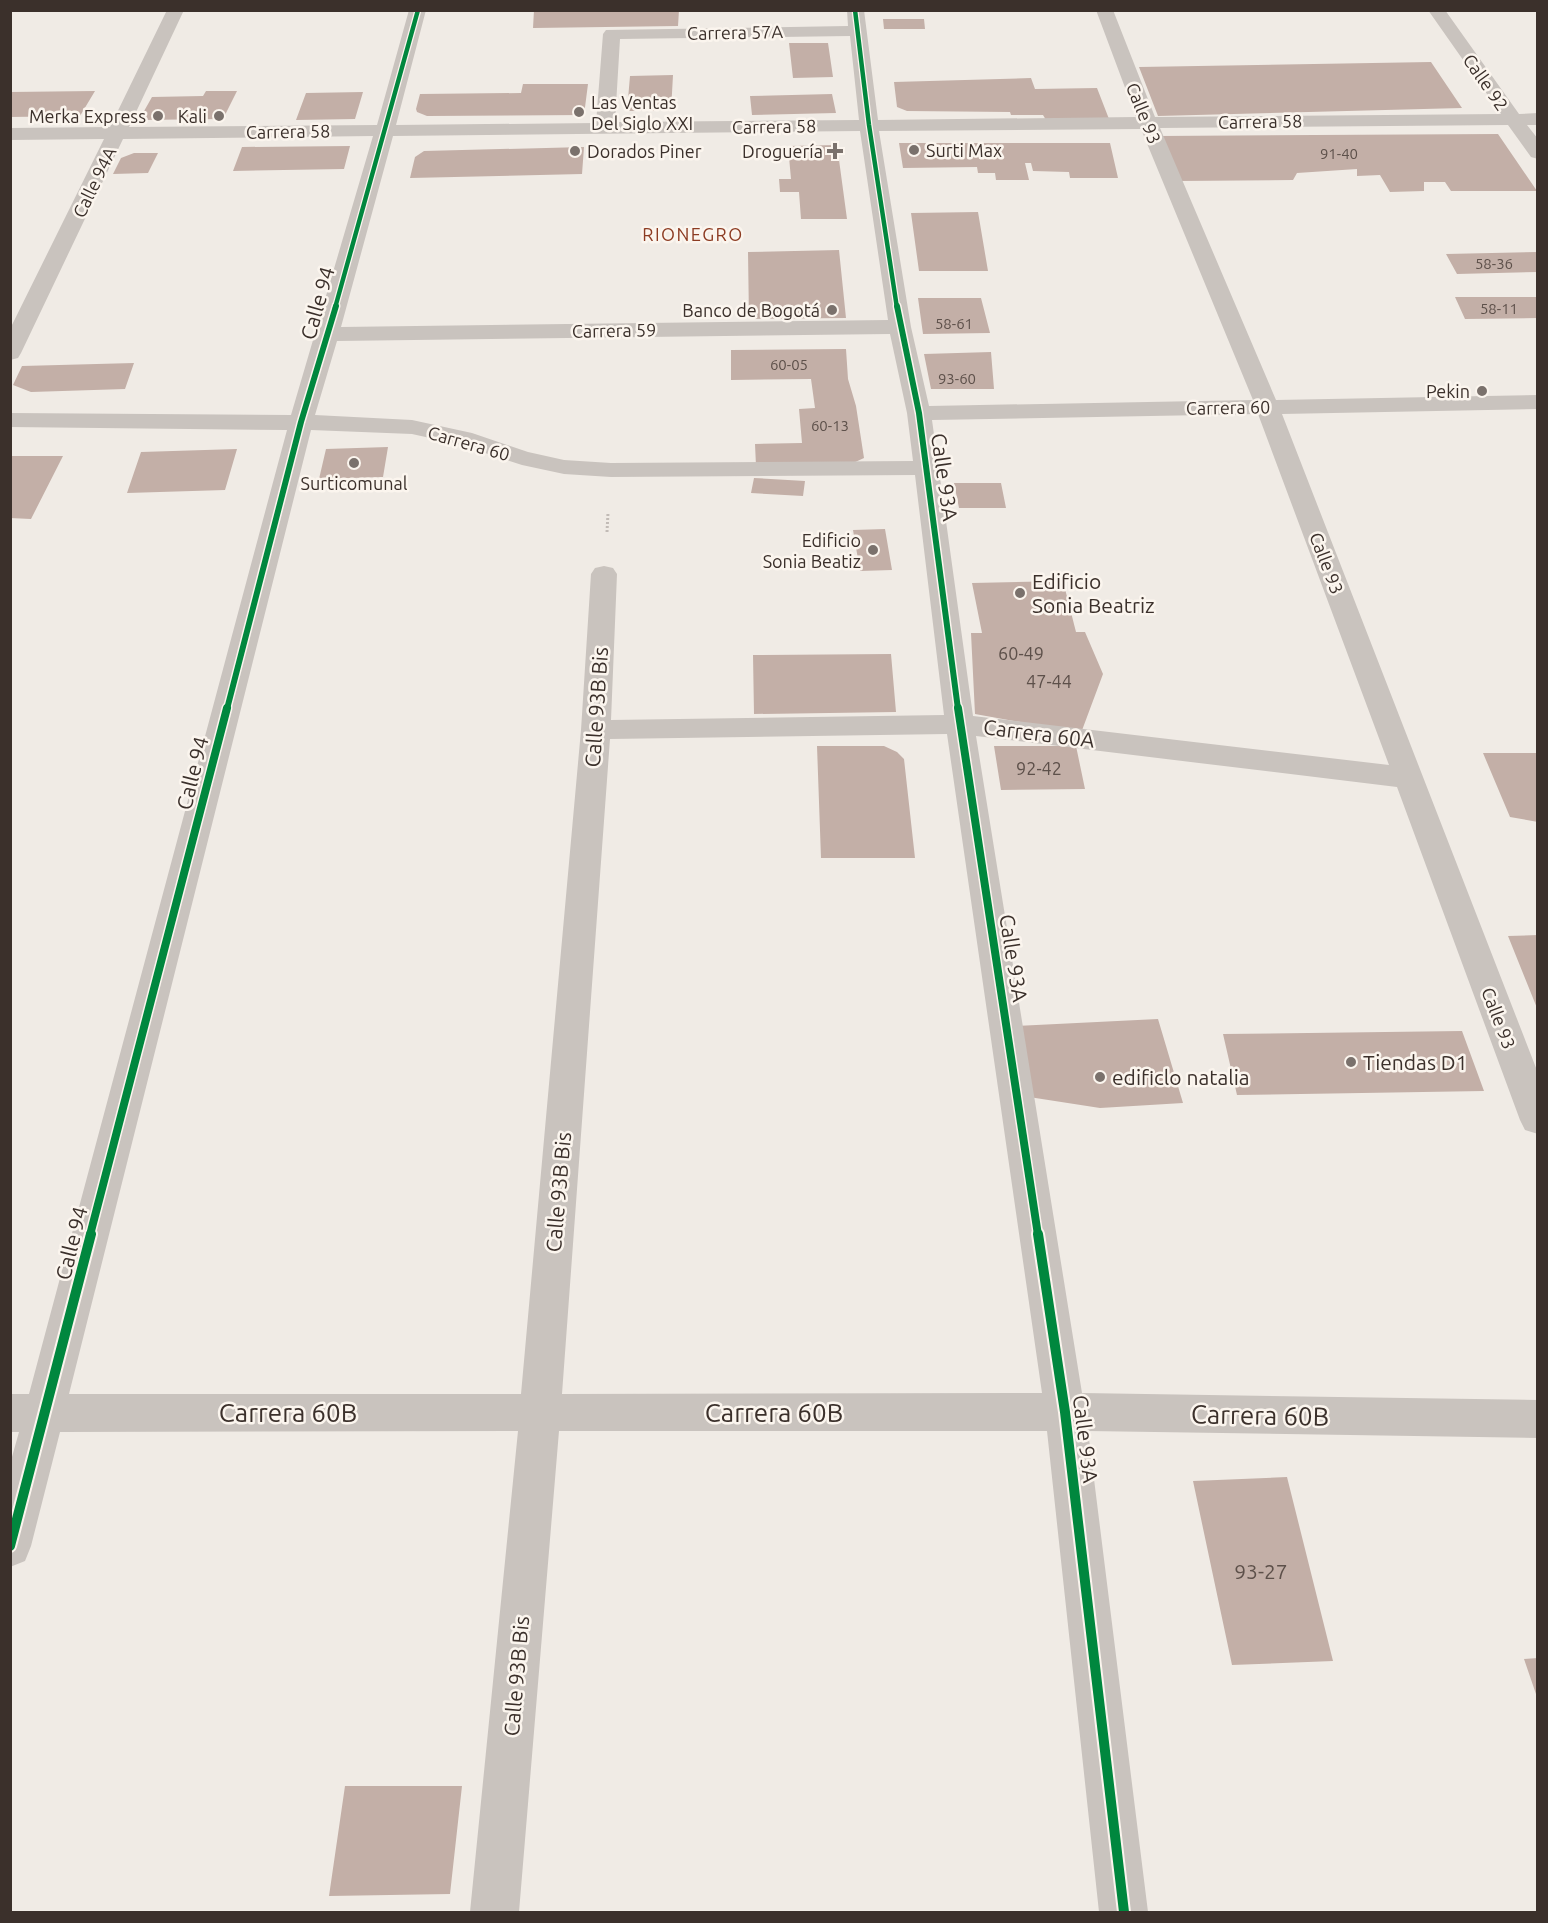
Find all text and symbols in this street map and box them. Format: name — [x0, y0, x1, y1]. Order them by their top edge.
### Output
street label: Carrera 57A — [687, 21, 783, 43]
street label: Calle 92 — [1459, 50, 1513, 114]
street label: Calle 93 — [1123, 80, 1165, 146]
place label: Las Ventas Del Siglo XXI — [591, 92, 693, 133]
marker: Las Ventas Del Siglo XXI — [572, 105, 586, 119]
place label: Merka Express — [29, 106, 146, 126]
place label: Kali — [178, 106, 207, 126]
marker: Merka Express — [151, 109, 165, 123]
marker: Kali — [212, 109, 226, 123]
street label: Carrera 58 — [1218, 110, 1302, 132]
street label: Carrera 58 — [732, 115, 816, 137]
street label: Carrera 58 — [246, 120, 330, 142]
place label: Surti Max — [926, 140, 1002, 160]
place label: Dorados Piner — [587, 141, 702, 161]
place label: Droguería — [742, 141, 823, 161]
street label: Calle 94A — [68, 143, 120, 220]
marker: Surti Max — [907, 143, 921, 157]
marker: Dorados Piner — [568, 144, 582, 158]
marker: Droguería — [828, 144, 842, 158]
house number: 91-40 — [1320, 145, 1358, 162]
district label: RIONEGRO — [642, 224, 744, 244]
house number: 58-36 — [1475, 255, 1513, 272]
street label: Calle 94 — [295, 264, 339, 342]
place label: Banco de Bogotá — [682, 300, 820, 320]
house number: 58-11 — [1480, 300, 1518, 317]
marker: Banco de Bogotá — [825, 303, 839, 317]
house number: 58-61 — [935, 315, 973, 332]
street label: Carrera 59 — [572, 319, 656, 341]
house number: 60-05 — [770, 356, 808, 373]
house number: 93-60 — [938, 370, 976, 387]
place label: Pekin — [1426, 381, 1470, 401]
marker: Pekin — [1475, 384, 1489, 398]
street label: Carrera 60 — [1186, 396, 1270, 418]
house number: 60-13 — [811, 417, 849, 434]
street label: Carrera 60 — [426, 422, 512, 464]
street label: Calle 93A — [927, 432, 963, 523]
marker: Surticomunal — [347, 456, 361, 470]
place label: Surticomunal — [301, 473, 408, 493]
street label: Calle 93 — [1306, 529, 1348, 597]
place label: Edificio Sonia Beatiz — [763, 530, 861, 571]
marker: Edificio Sonia Beatiz — [866, 543, 880, 557]
place label: Edificio Sonia Beatriz — [1032, 569, 1155, 617]
marker: Edificio Sonia Beatriz — [1013, 586, 1027, 600]
house number: 60-49 — [998, 643, 1044, 663]
street label: Calle 93B Bis — [580, 646, 612, 768]
house number: 47-44 — [1026, 671, 1072, 691]
street label: Carrera 60A — [982, 714, 1096, 752]
street label: Calle 94 — [171, 734, 213, 812]
house number: 92-42 — [1016, 758, 1062, 778]
street label: Calle 93A — [995, 912, 1033, 1004]
street label: Calle 93 — [1478, 984, 1520, 1052]
place label: Tiendas D1 — [1363, 1050, 1468, 1074]
marker: Tiendas D1 — [1344, 1055, 1358, 1069]
place label: edificlo natalia — [1112, 1065, 1250, 1089]
marker: edificlo natalia — [1093, 1070, 1107, 1084]
street label: Calle 93B Bis — [541, 1131, 575, 1253]
street label: Calle 94 — [50, 1204, 92, 1282]
street label: Calle 93A — [1069, 1394, 1103, 1485]
street label: Carrera 60B — [219, 1398, 357, 1427]
street label: Carrera 60B — [705, 1398, 843, 1427]
street label: Carrera 60B — [1191, 1399, 1329, 1431]
house number: 93-27 — [1234, 1559, 1288, 1583]
street label: Calle 93B Bis — [499, 1615, 533, 1737]

